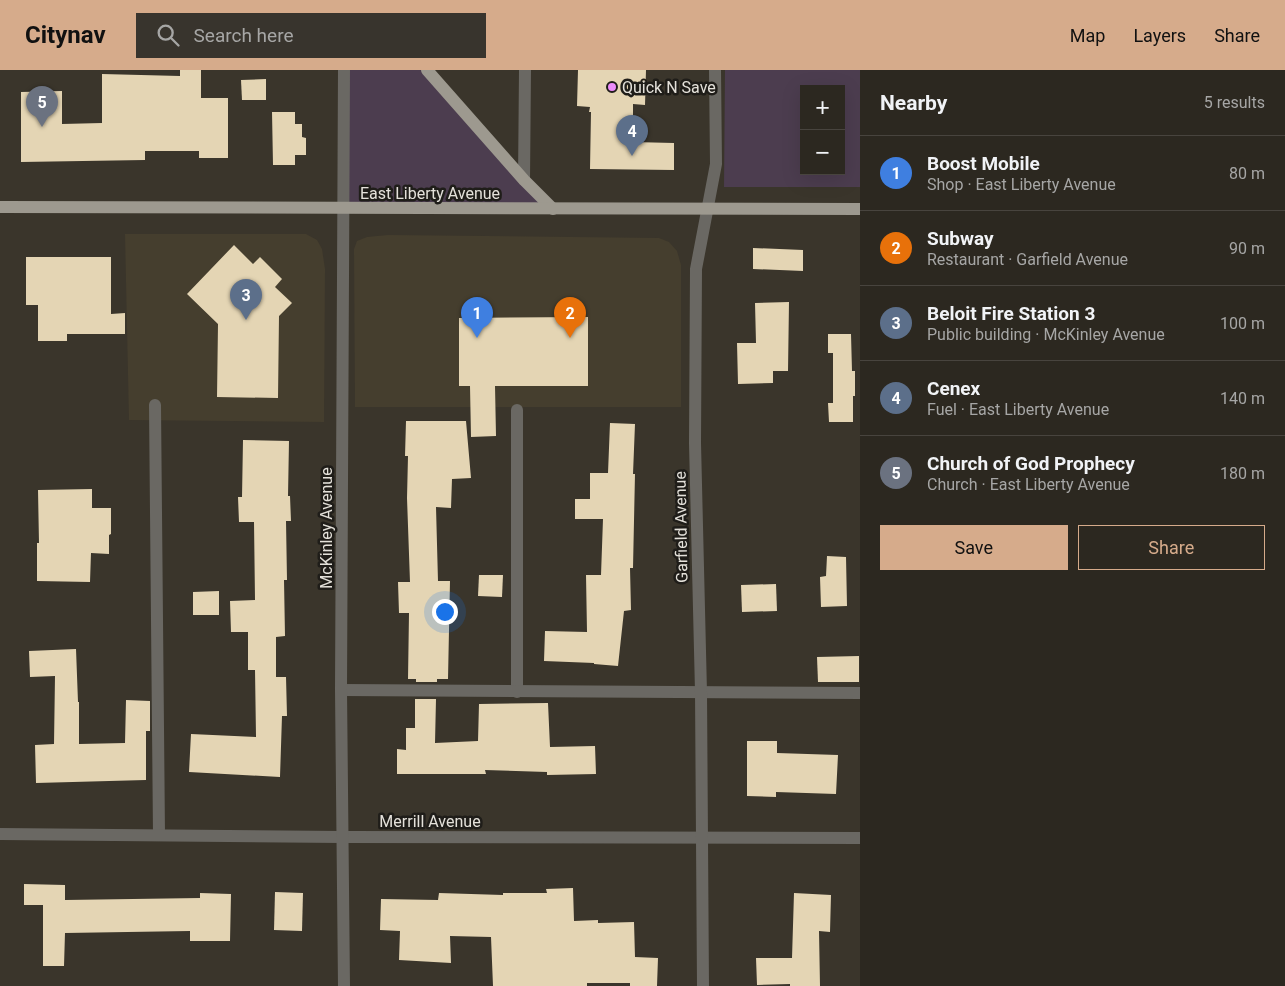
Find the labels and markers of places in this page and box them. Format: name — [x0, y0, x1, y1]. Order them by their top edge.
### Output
place label: Quick N Save — [622, 78, 716, 97]
marker: Quick N Save — [606, 81, 618, 93]
pin: 5 — [26, 86, 58, 127]
pin: 4 — [616, 115, 648, 156]
pin: 3 — [230, 279, 262, 320]
pin: 1 — [461, 297, 493, 338]
pin: 2 — [554, 297, 586, 338]

